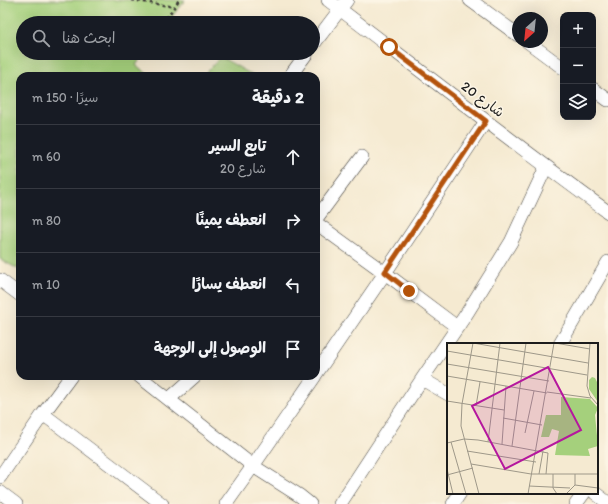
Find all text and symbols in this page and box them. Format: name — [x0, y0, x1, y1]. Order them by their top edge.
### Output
north arrow — [512, 12, 548, 48]
map controls — [560, 12, 596, 120]
button: + — [560, 12, 596, 48]
search box — [16, 16, 320, 60]
icon: search — [30, 27, 52, 49]
text: ابحث هنا — [62, 29, 116, 47]
route start — [380, 38, 398, 56]
button: − — [560, 48, 596, 84]
street label: شارع 20 — [457, 78, 508, 122]
button: layers — [560, 84, 596, 120]
text: 2 دقيقة — [252, 87, 304, 107]
text: سيرًا · 150 m — [32, 90, 98, 105]
text: تابع السير — [209, 137, 266, 155]
icon: ahead — [282, 146, 304, 168]
text: 60 m — [32, 149, 61, 164]
text: شارع 20 — [220, 161, 266, 176]
icon: right — [282, 210, 304, 232]
text: انعطف يمينًا — [196, 211, 266, 229]
text: 80 m — [32, 213, 61, 228]
icon: left — [282, 274, 304, 296]
text: انعطف يسارًا — [192, 275, 266, 293]
text: 10 m — [32, 277, 60, 292]
route end — [400, 282, 418, 300]
icon: arrive — [282, 338, 304, 360]
text: الوصول إلى الوجهة — [154, 339, 266, 357]
inset map — [447, 343, 598, 494]

